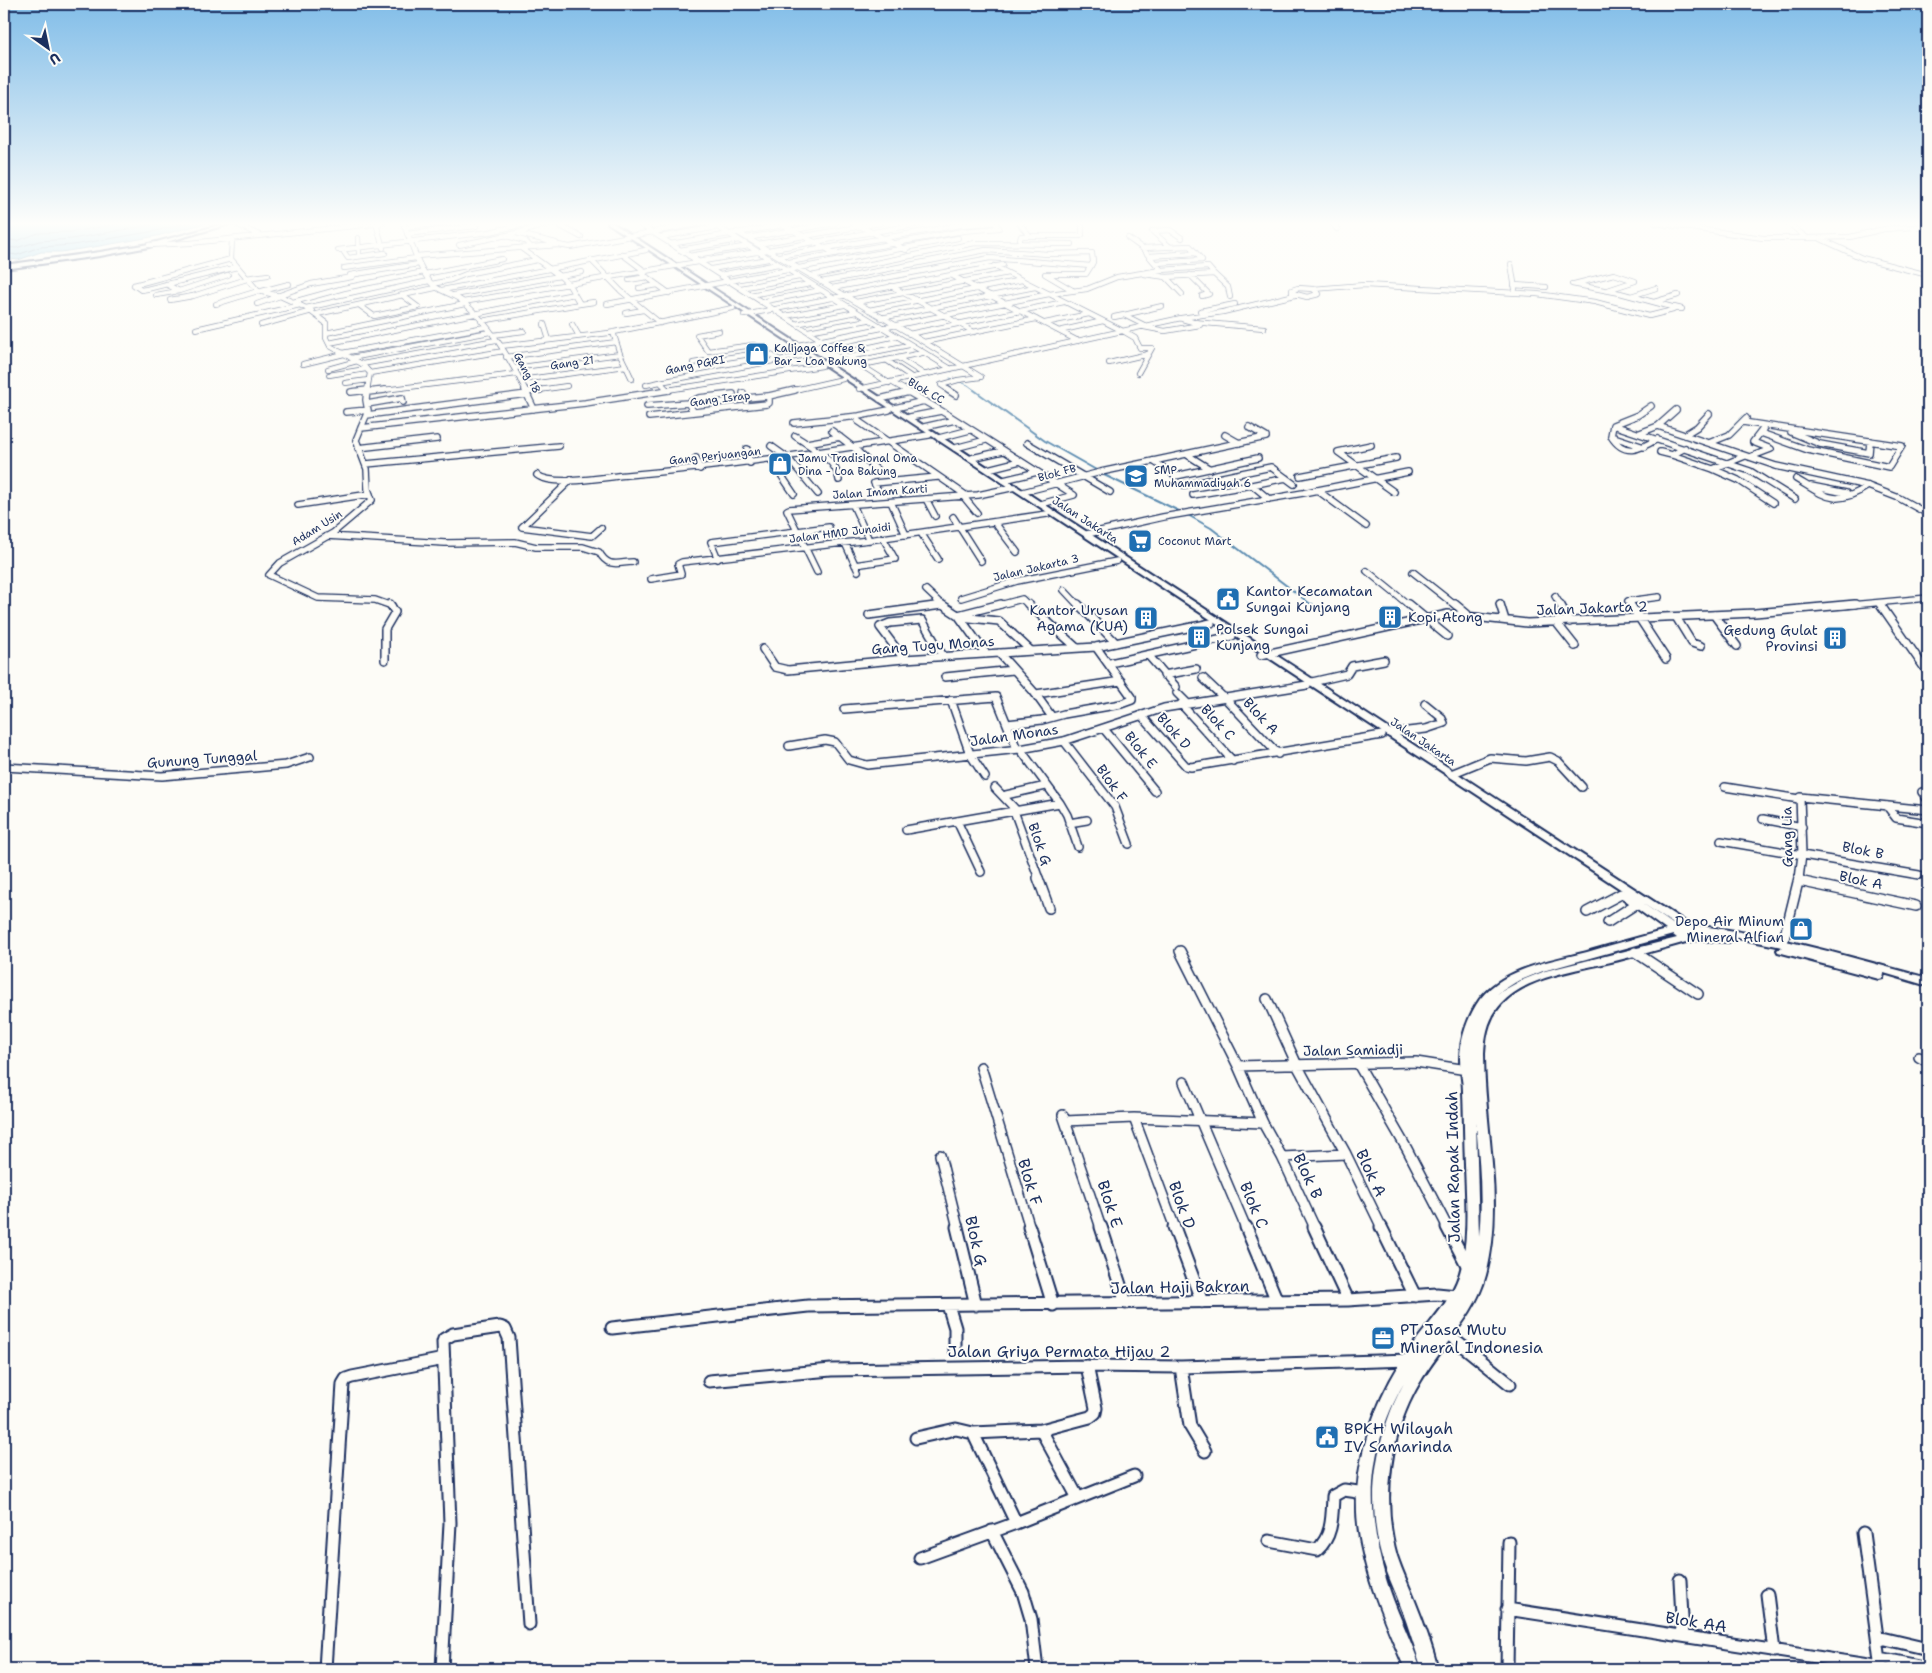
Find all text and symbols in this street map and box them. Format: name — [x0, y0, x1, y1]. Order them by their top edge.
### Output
north arrow — [22, 22, 72, 72]
text: U — [46, 49, 64, 69]
shop icon: Kalijaga Coffee & Bar - Loa Bakung — [744, 341, 770, 367]
place label: Kalijaga Coffee & Bar - Loa Bakung — [774, 341, 867, 369]
street label: Gang 18 — [510, 350, 544, 396]
street label: Gang PGRI — [664, 352, 726, 378]
street label: Gang 21 — [549, 353, 595, 373]
street label: Blok CC — [905, 375, 947, 408]
street label: Gang Israp — [689, 388, 751, 410]
street label: Gang Perjuangan — [668, 444, 762, 468]
shop icon: Jamu Tradisional Oma Dina - Loa Bakung — [767, 451, 793, 477]
place label: Jamu Tradisional Oma Dina - Loa Bakung — [798, 451, 917, 479]
street label: Blok FB — [1036, 461, 1078, 485]
school or university icon: SMP Muhammadiyah 6 — [1123, 463, 1149, 489]
place label: SMP Muhammadiyah 6 — [1154, 463, 1251, 491]
street label: Jalan Imam Karti — [832, 481, 928, 503]
street label: Jalan Jakarta — [1049, 493, 1121, 547]
street label: Adam Usin — [289, 506, 345, 549]
street label: Jalan HMD Junaidi — [788, 519, 892, 547]
supermarket icon: Coconut Mart — [1127, 528, 1153, 554]
place label: Coconut Mart — [1158, 534, 1232, 549]
street label: Jalan Jakarta 3 — [992, 551, 1080, 585]
place label: Kantor Kecamatan Sungai Kunjang — [1246, 582, 1373, 616]
public building icon: Kantor Kecamatan Sungai Kunjang — [1215, 586, 1241, 612]
street label: Jalan Jakarta 2 — [1536, 597, 1648, 619]
place label: Kantor Urusan Agama (KUA) — [1029, 601, 1128, 635]
building icon: Kopi Atong — [1377, 604, 1403, 630]
building icon: Kantor Urusan Agama (KUA) — [1133, 605, 1159, 631]
place label: Kopi Atong — [1408, 608, 1483, 626]
place label: Polsek Sungai Kunjang — [1216, 620, 1309, 654]
place label: Gedung Gulat Provinsi — [1724, 621, 1818, 655]
building icon: Polsek Sungai Kunjang — [1186, 624, 1212, 650]
building icon: Gedung Gulat Provinsi — [1822, 625, 1848, 651]
street label: Gang Tugu Monas — [871, 632, 995, 658]
street label: Blok A — [1239, 694, 1283, 738]
street label: Blok C — [1197, 700, 1239, 744]
street label: Blok D — [1153, 709, 1195, 753]
street label: Jalan Jakarta — [1387, 714, 1459, 770]
street label: Jalan Monas — [969, 720, 1059, 750]
street label: Blok E — [1121, 728, 1162, 772]
street label: Gunung Tunggal — [146, 746, 258, 772]
street label: Blok F — [1092, 761, 1132, 805]
street label: Gang Lia — [1777, 806, 1797, 868]
street label: Blok G — [1024, 820, 1056, 868]
street label: Blok B — [1841, 837, 1885, 863]
street label: Blok A — [1838, 867, 1884, 893]
place label: Depo Air Minum Mineral Alfian — [1675, 912, 1784, 946]
shop icon: Depo Air Minum Mineral Alfian — [1788, 916, 1814, 942]
street label: Jalan Samiadji — [1303, 1040, 1403, 1060]
street label: Jalan Rapak Indah — [1441, 1091, 1465, 1243]
street label: Blok A — [1351, 1146, 1391, 1200]
street label: Blok B — [1288, 1150, 1328, 1202]
street label: Blok F — [1013, 1156, 1047, 1208]
street label: Blok E — [1092, 1178, 1128, 1230]
street label: Blok D — [1164, 1178, 1200, 1232]
street label: Blok C — [1235, 1179, 1273, 1232]
street label: Blok G — [960, 1214, 992, 1268]
street label: Jalan Haji Bakran — [1110, 1275, 1250, 1299]
place label: PT Jasa Mutu Mineral Indonesia — [1400, 1319, 1543, 1358]
office icon: PT Jasa Mutu Mineral Indonesia — [1370, 1325, 1396, 1351]
street label: Jalan Griya Permata Hijau 2 — [947, 1341, 1171, 1362]
place label: BPKH Wilayah IV Samarinda — [1344, 1418, 1453, 1457]
public building icon: BPKH Wilayah IV Samarinda — [1314, 1424, 1340, 1450]
street label: Blok AA — [1664, 1607, 1728, 1637]

